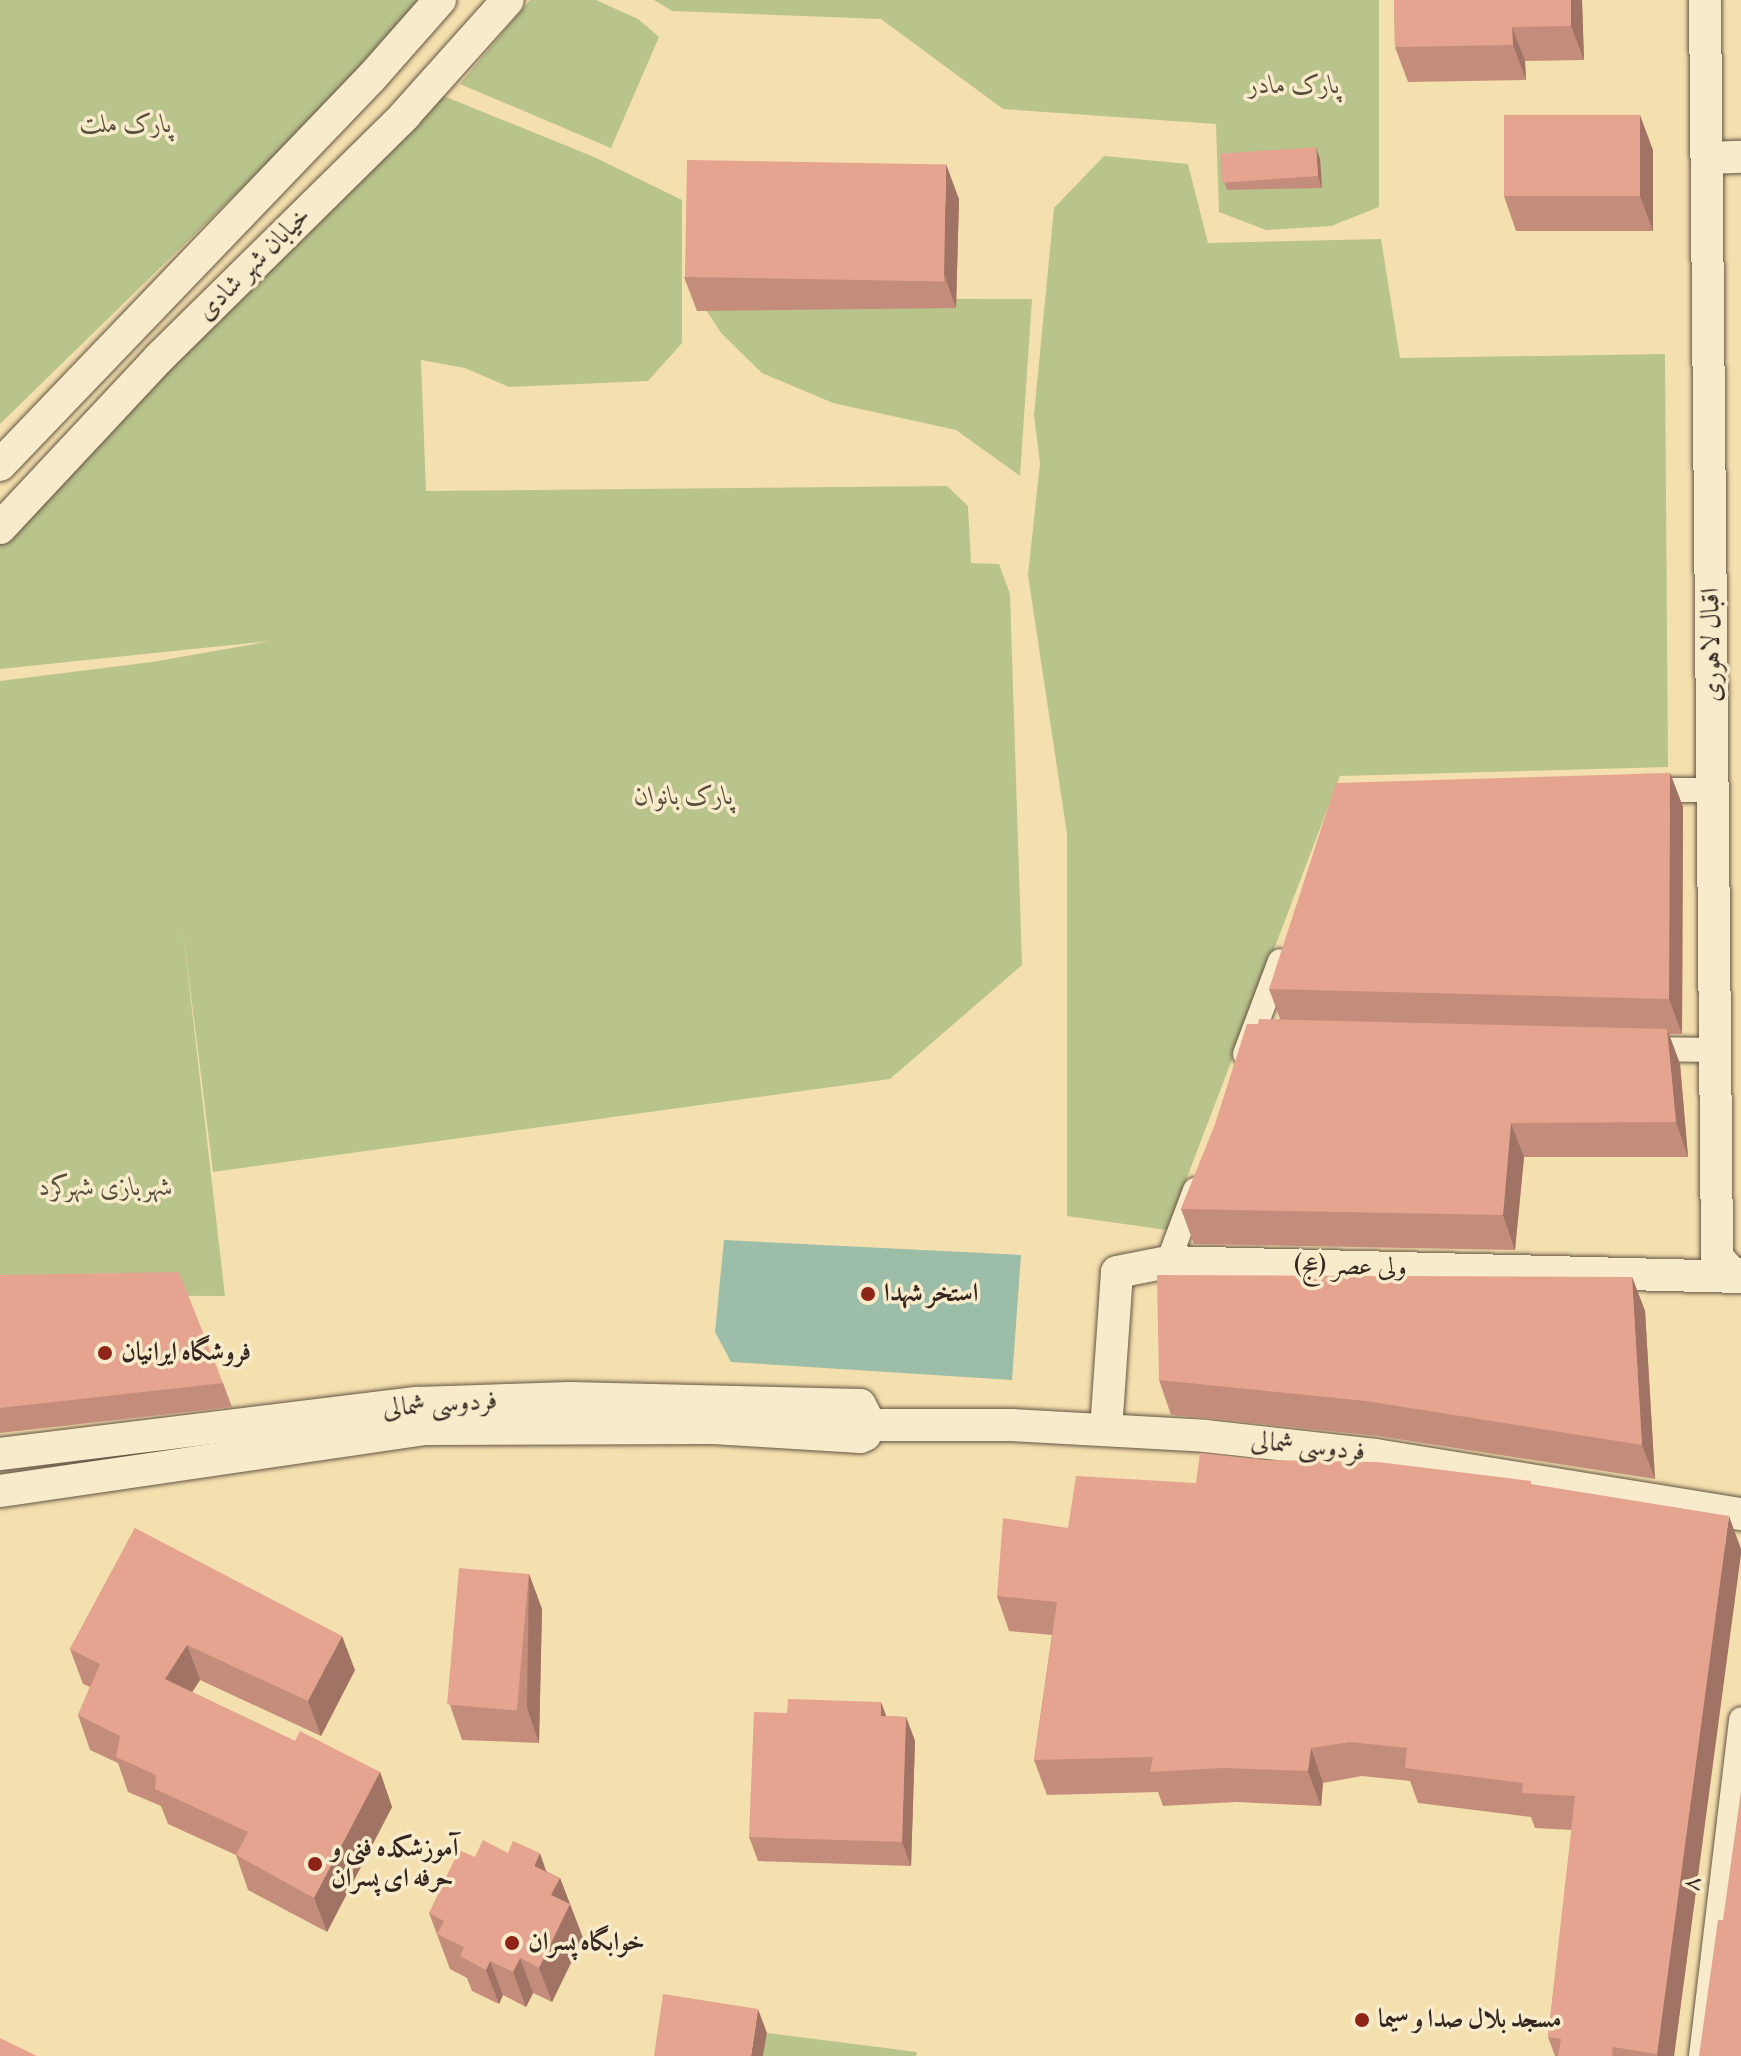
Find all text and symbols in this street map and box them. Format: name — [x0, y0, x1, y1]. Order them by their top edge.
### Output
park label: پارک مادر — [1248, 70, 1340, 102]
park label: پارک ملت — [80, 109, 172, 141]
street label: خیابان شهر شادی — [191, 201, 317, 327]
street label: اقبال لاهوری — [1695, 588, 1729, 702]
park label: پارک بانوان — [634, 781, 734, 813]
park label: شهربازی شهرکرد — [39, 1172, 173, 1204]
street label: ولی عصر (عج) — [1293, 1250, 1407, 1284]
place label: استخر شهدا — [884, 1278, 978, 1310]
marker: استخر شهدا — [859, 1285, 877, 1303]
place label: فروشگاه ایرانیان — [121, 1337, 251, 1369]
marker: فروشگاه ایرانیان — [96, 1344, 114, 1362]
street label: فردوسی شمالی — [382, 1385, 498, 1425]
street label: فردوسی شمالی — [1249, 1425, 1367, 1469]
place label: آموزشکده فنی و حرفه ای پسران — [331, 1833, 458, 1894]
marker: آموزشکده فنی و حرفه ای پسران — [306, 1855, 324, 1873]
street label: ۸ — [1676, 1875, 1708, 1893]
place label: خوابگاه پسران — [528, 1927, 645, 1959]
marker: خوابگاه پسران — [503, 1934, 521, 1952]
place label: مسجد بلال صدا و سیما — [1378, 2004, 1562, 2036]
marker: مسجد بلال صدا و سیما — [1353, 2011, 1371, 2029]

